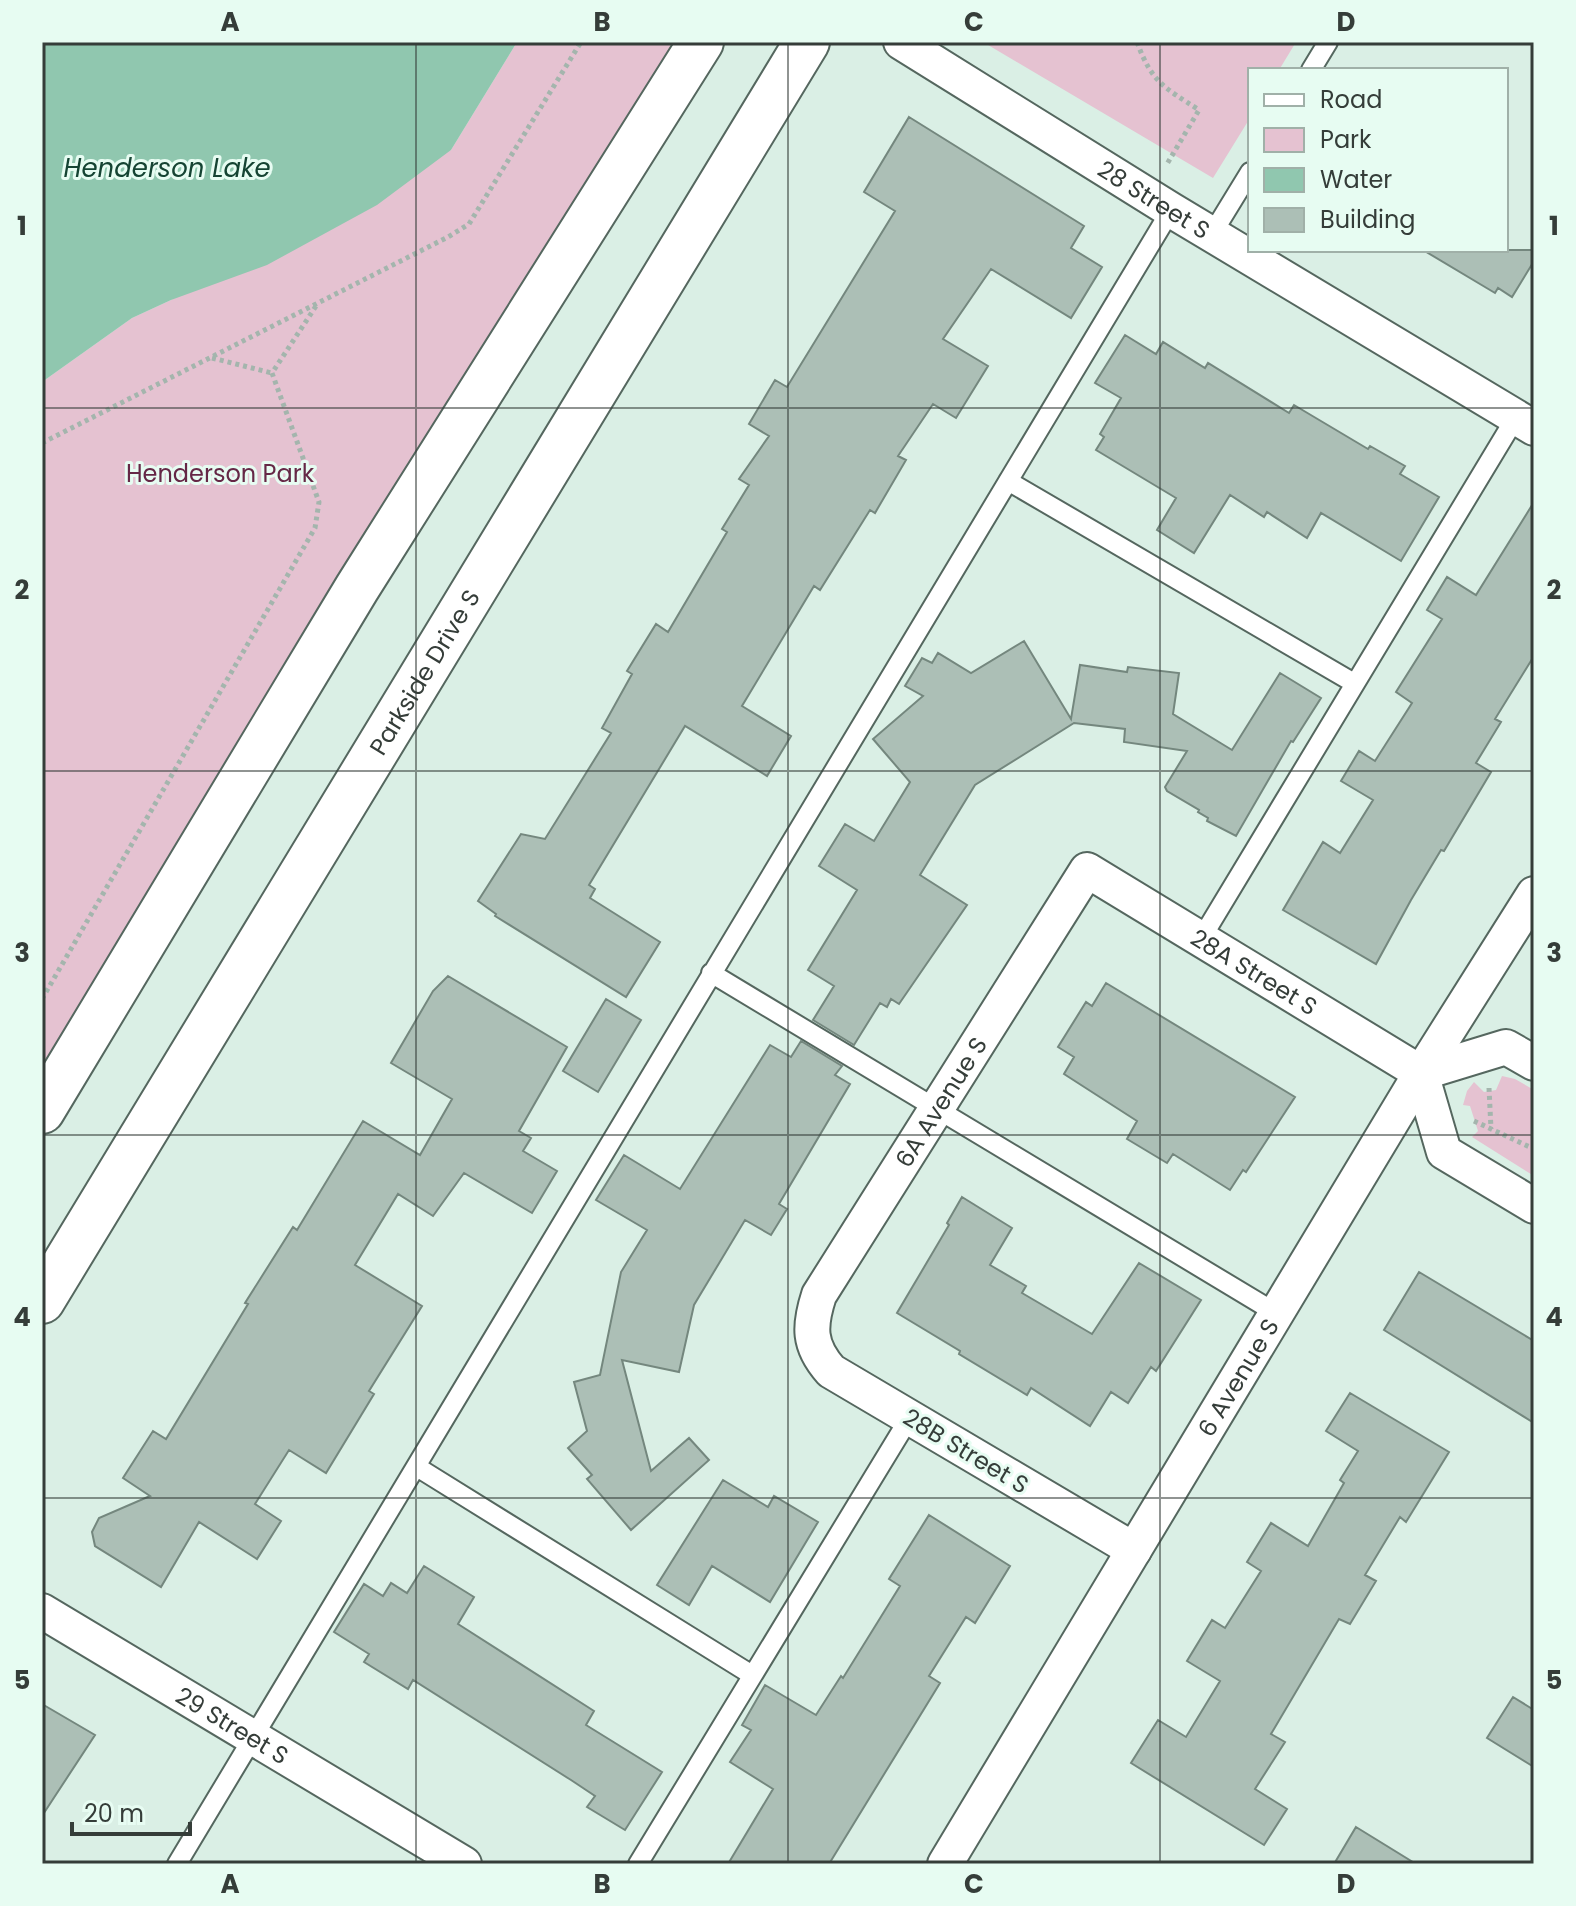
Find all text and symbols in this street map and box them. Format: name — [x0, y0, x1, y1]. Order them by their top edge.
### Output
text: A — [220, 4, 240, 40]
text: B — [593, 4, 611, 40]
text: C — [964, 4, 984, 40]
text: D — [1337, 4, 1356, 40]
legend — [1248, 68, 1508, 252]
text: Road — [1320, 83, 1382, 116]
text: Park — [1320, 123, 1372, 156]
water label: Henderson Lake — [63, 150, 271, 186]
street label: 28 Street S — [1092, 152, 1216, 246]
text: Water — [1320, 163, 1392, 196]
text: Building — [1320, 203, 1416, 236]
text: 1 — [17, 208, 27, 244]
text: 1 — [1549, 208, 1559, 244]
park label: Henderson Park — [126, 457, 315, 490]
text: 2 — [15, 572, 30, 608]
text: 2 — [1547, 572, 1562, 608]
street label: Parkside Drive S — [361, 583, 487, 761]
street label: 28A Street S — [1185, 921, 1324, 1023]
text: 3 — [14, 935, 30, 971]
text: 3 — [1546, 935, 1562, 971]
street label: 6A Avenue S — [887, 1030, 994, 1174]
text: 4 — [13, 1299, 31, 1335]
text: 4 — [1545, 1299, 1563, 1335]
street label: 6 Avenue S — [1190, 1312, 1286, 1443]
street label: 28B Street S — [897, 1401, 1035, 1501]
text: 5 — [14, 1662, 30, 1698]
text: 5 — [1546, 1662, 1562, 1698]
street label: 29 Street S — [170, 1679, 295, 1772]
scale bar — [72, 1786, 190, 1836]
text: 20 m — [84, 1797, 144, 1830]
text: A — [220, 1866, 240, 1902]
text: B — [593, 1866, 611, 1902]
text: C — [964, 1866, 984, 1902]
text: D — [1337, 1866, 1356, 1902]

